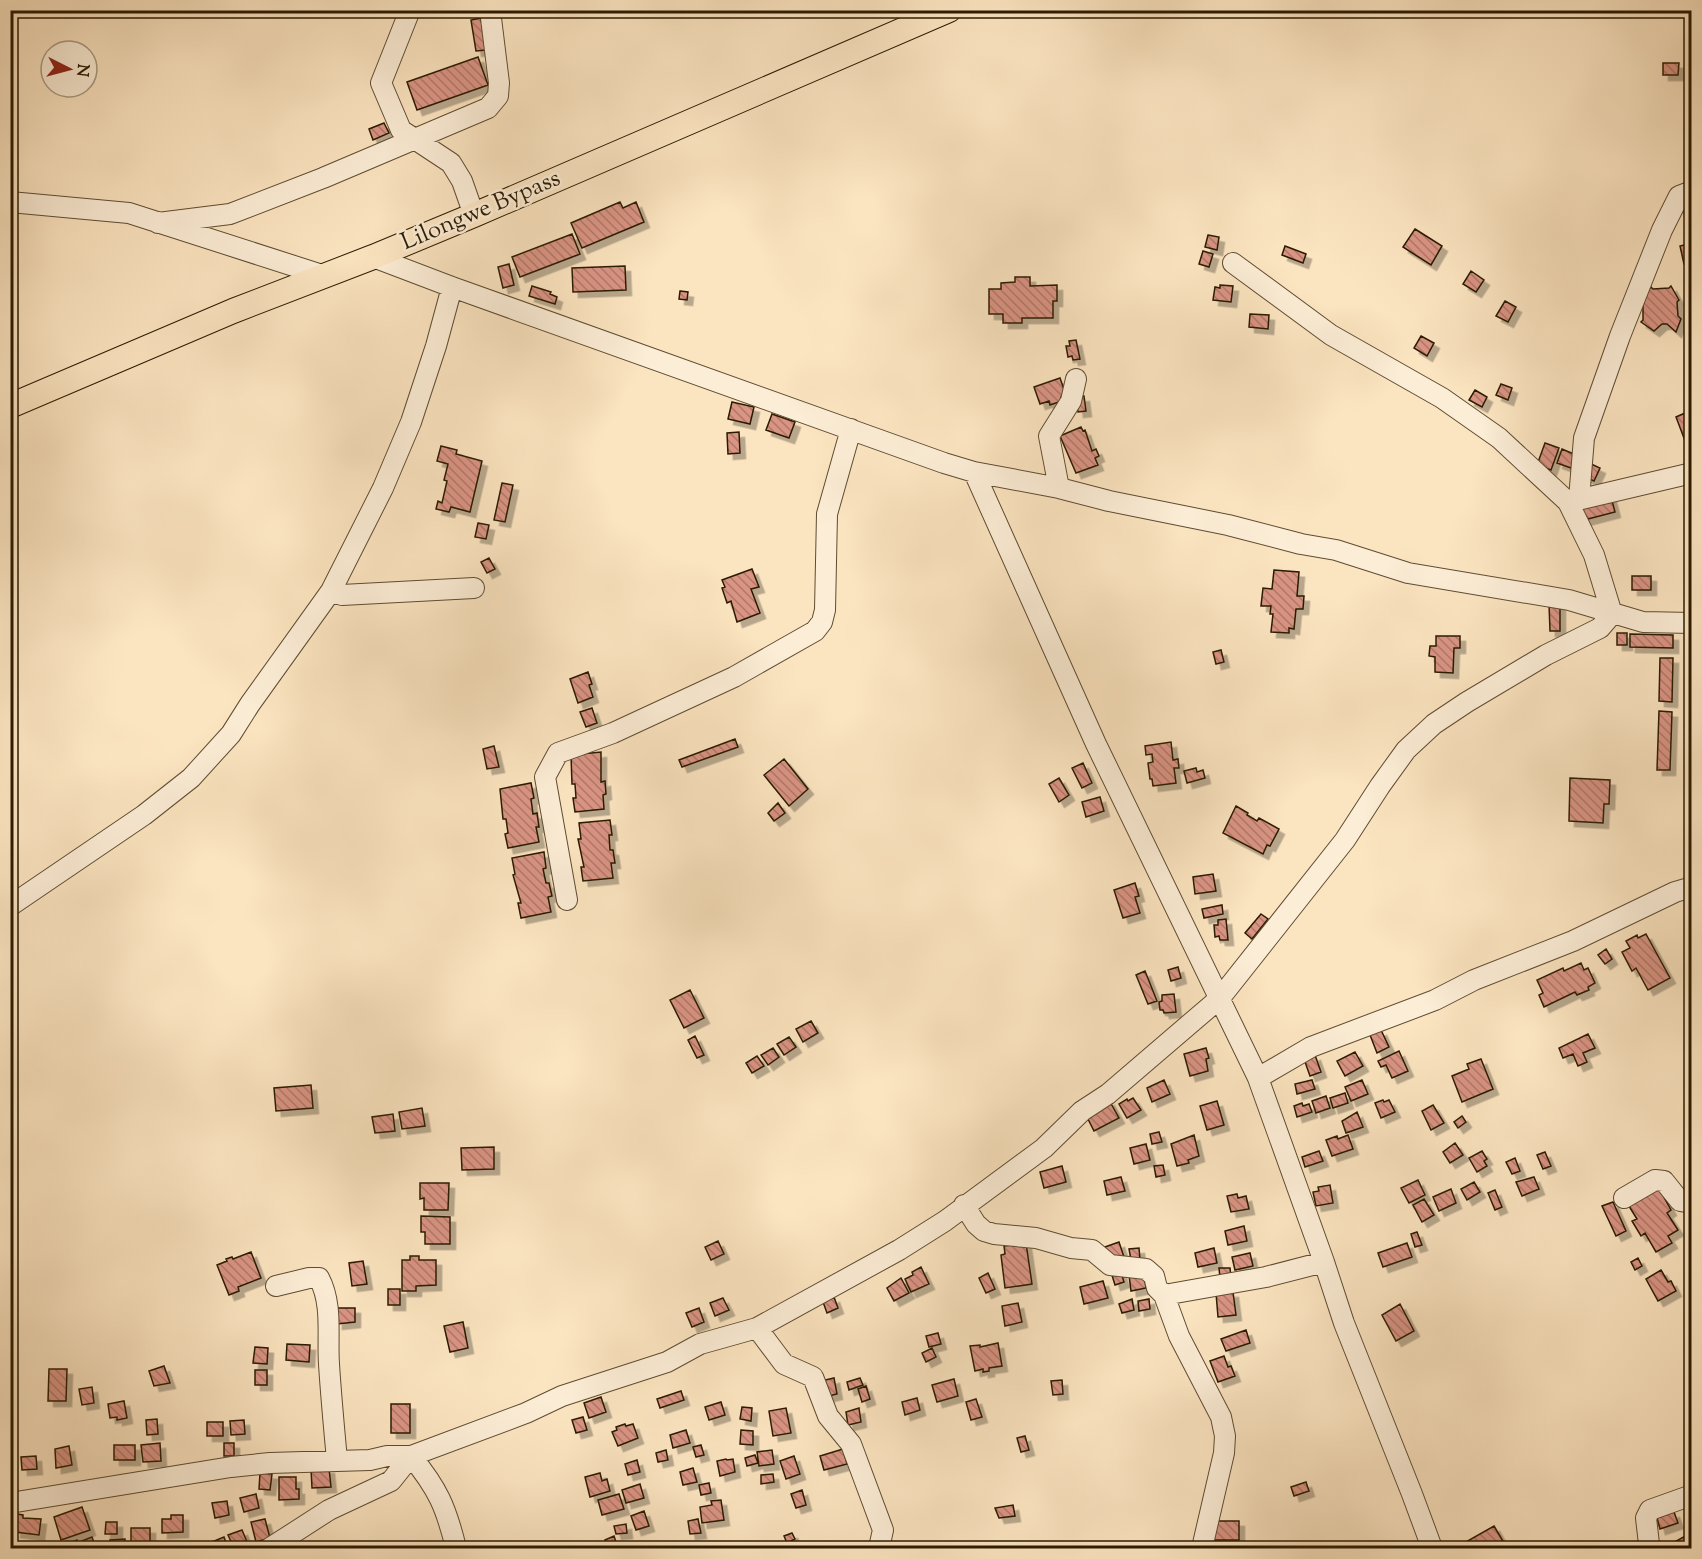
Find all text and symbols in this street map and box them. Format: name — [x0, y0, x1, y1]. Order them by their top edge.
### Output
north arrow — [39, 39, 99, 99]
text: N — [69, 63, 94, 78]
street label: Lilongwe Bypass — [396, 162, 566, 260]

